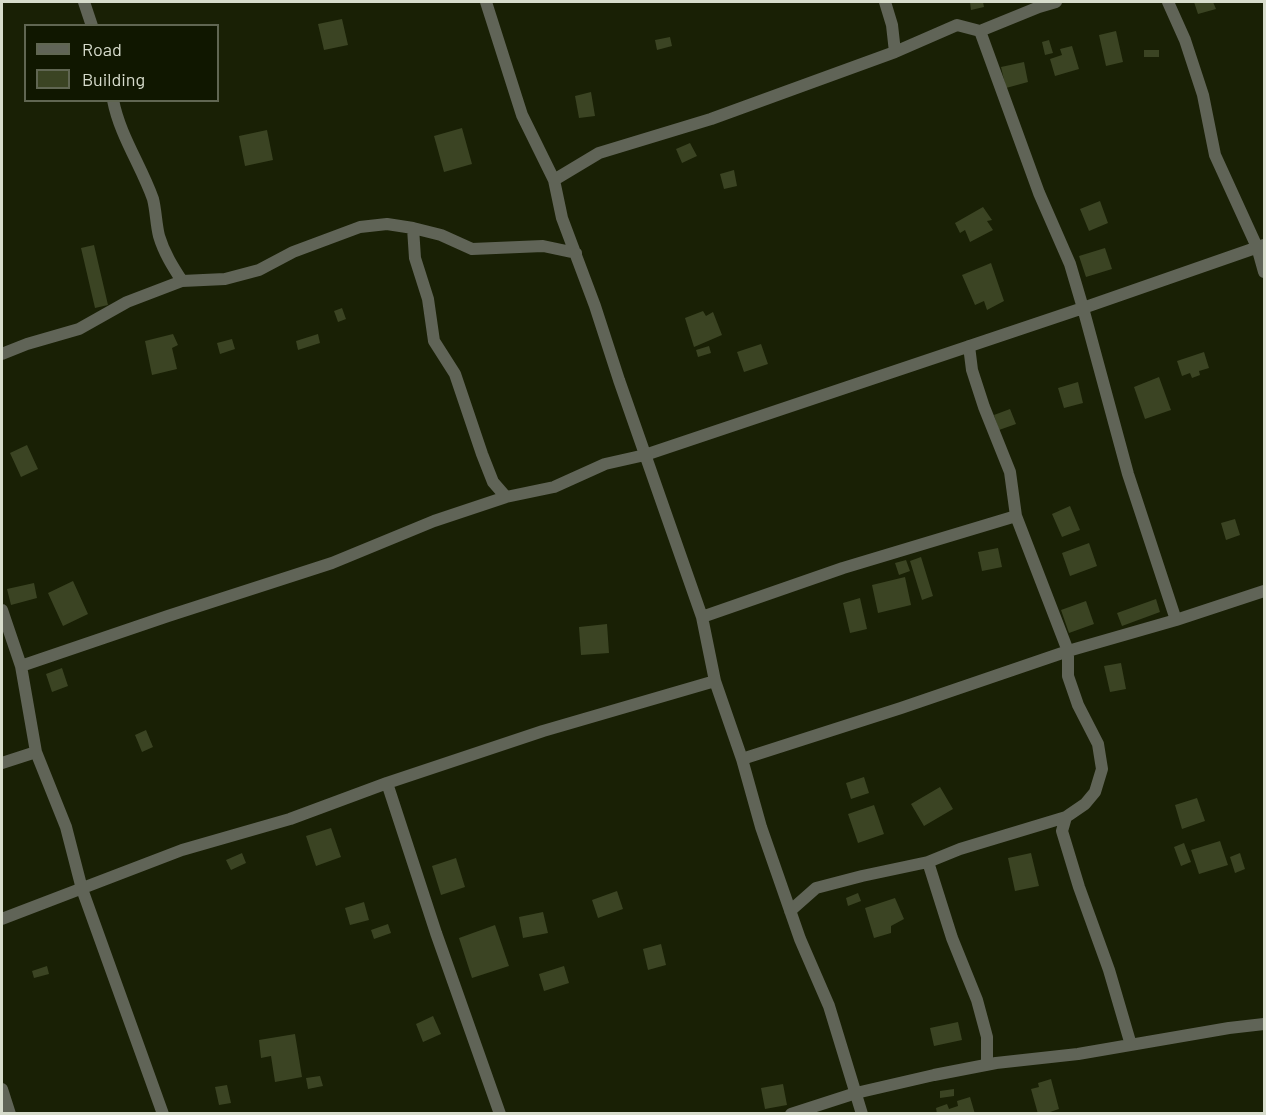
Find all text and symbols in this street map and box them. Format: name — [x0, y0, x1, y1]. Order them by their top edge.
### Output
legend — [24, 24, 219, 102]
text: Road — [82, 38, 122, 60]
text: Building — [82, 68, 145, 90]

